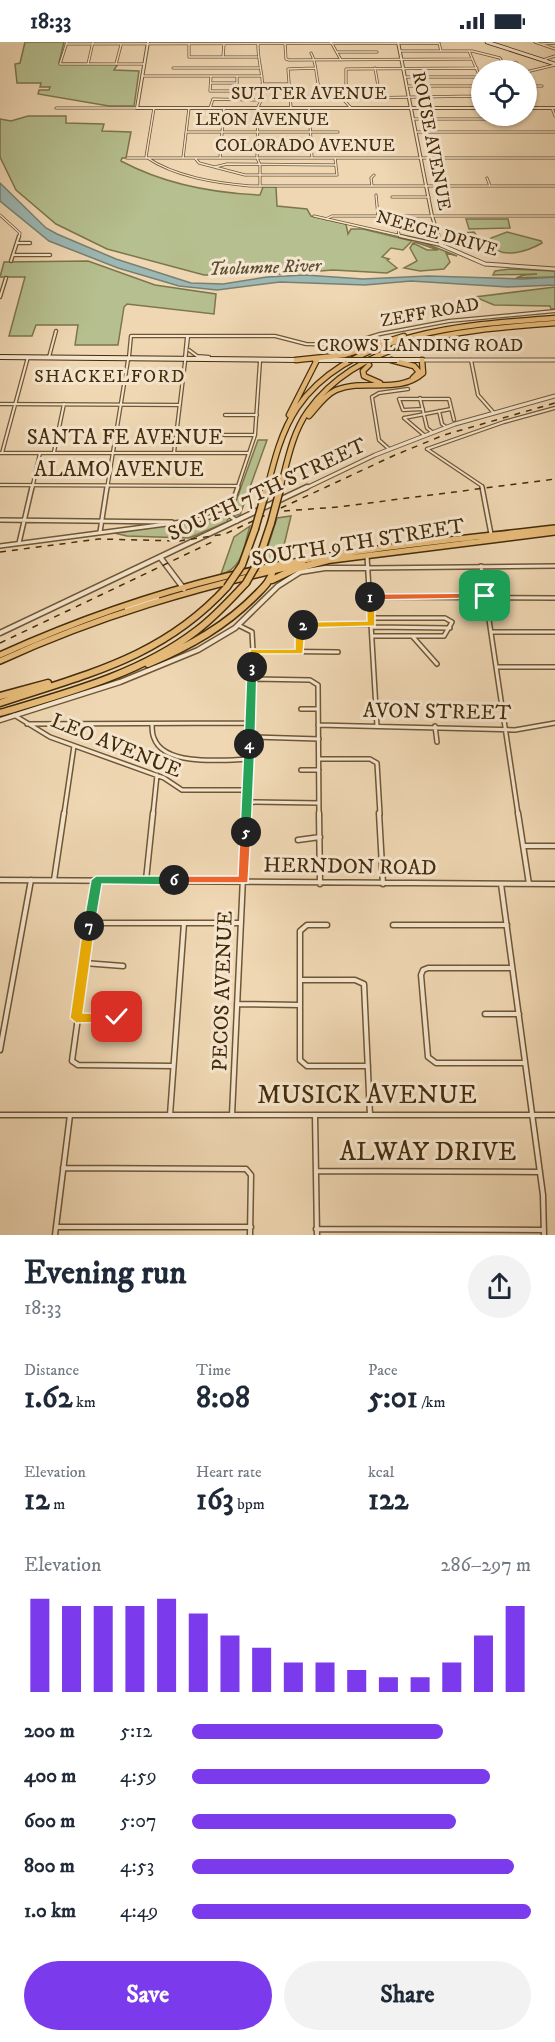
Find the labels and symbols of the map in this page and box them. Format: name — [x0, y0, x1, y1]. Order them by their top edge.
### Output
street label: ROUSE AVENUE — [407, 70, 455, 213]
street label: SUTTER AVENUE — [231, 83, 387, 105]
street label: LEON AVENUE — [195, 109, 329, 131]
street label: COLORADO AVENUE — [215, 135, 395, 157]
street label: NEECE DRIVE — [374, 206, 501, 262]
water label: Tuolumne River — [209, 255, 323, 281]
street label: ZEFF ROAD — [379, 294, 481, 332]
street label: CROWS LANDING ROAD — [317, 335, 523, 357]
district label: SHACKELFORD — [34, 366, 186, 388]
street label: SANTA FE AVENUE — [27, 425, 223, 451]
street label: SOUTH 7TH STREET — [164, 433, 370, 547]
street label: ALAMO AVENUE — [34, 457, 204, 483]
street label: SOUTH 9TH STREET — [250, 513, 466, 573]
pin — [459, 570, 510, 621]
pin: 1 — [355, 582, 385, 612]
pin: 2 — [288, 610, 318, 640]
pin: 3 — [237, 652, 267, 682]
street label: AVON STREET — [363, 698, 512, 726]
street label: LEO AVENUE — [47, 708, 185, 784]
pin: 4 — [234, 729, 264, 759]
pin: 5 — [231, 817, 261, 847]
street label: HERNDON ROAD — [263, 852, 437, 882]
pin: 6 — [159, 865, 189, 895]
street label: PECOS AVENUE — [207, 910, 239, 1072]
pin: 7 — [74, 911, 104, 941]
pin — [91, 991, 142, 1042]
street label: MUSICK AVENUE — [257, 1079, 477, 1112]
street label: ALWAY DRIVE — [339, 1136, 517, 1169]

